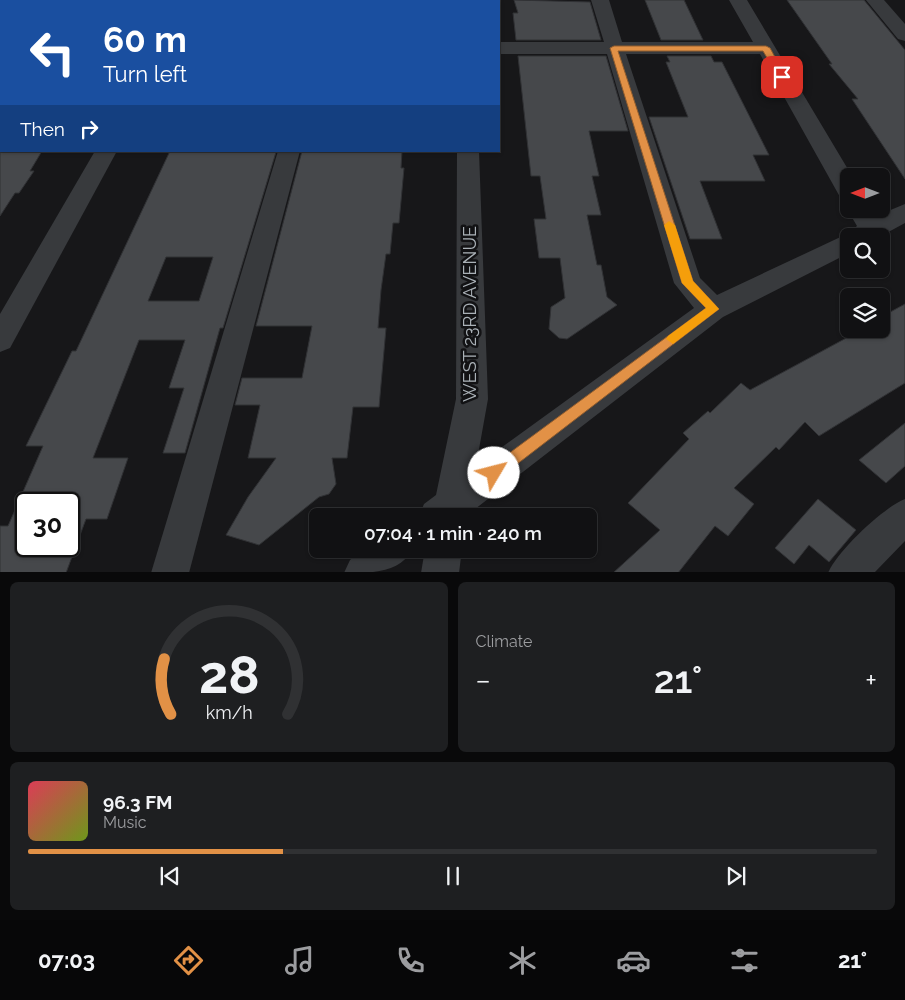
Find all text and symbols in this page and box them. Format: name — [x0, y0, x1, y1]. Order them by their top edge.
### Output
text: 60 m — [103, 19, 187, 60]
icon: left — [20, 20, 85, 85]
pin — [761, 56, 803, 98]
text: Turn left — [103, 61, 187, 87]
icon: arrive — [768, 63, 796, 91]
icon: right — [75, 115, 103, 143]
text: Then — [20, 118, 65, 140]
north arrow — [840, 168, 890, 218]
map controls — [840, 168, 890, 338]
street label: WEST 23RD AVENUE — [459, 226, 480, 402]
button: search — [840, 228, 890, 278]
button: layers — [840, 288, 890, 338]
position arrow — [467, 446, 519, 498]
speed limit sign: 30 — [15, 492, 80, 557]
text: 07:04 · 1 min · 240 m — [364, 522, 542, 544]
text: Climate — [476, 632, 532, 651]
text: 28 — [198, 644, 259, 705]
text: 21° — [654, 657, 702, 702]
text: − — [476, 664, 491, 697]
text: + — [865, 664, 877, 697]
text: km/h — [205, 702, 252, 723]
text: 96.3 FM — [103, 791, 173, 813]
text: Music — [103, 813, 147, 832]
icon: previous — [156, 862, 184, 890]
icon: pause — [439, 862, 467, 890]
icon: next — [722, 862, 750, 890]
icon: directions — [171, 943, 206, 978]
icon: music — [282, 943, 317, 978]
icon: phone — [393, 943, 428, 978]
icon: climate — [505, 943, 540, 978]
icon: car — [616, 943, 651, 978]
icon: filters — [727, 943, 762, 978]
text: 07:03 — [38, 947, 95, 973]
text: 21° — [838, 947, 867, 973]

